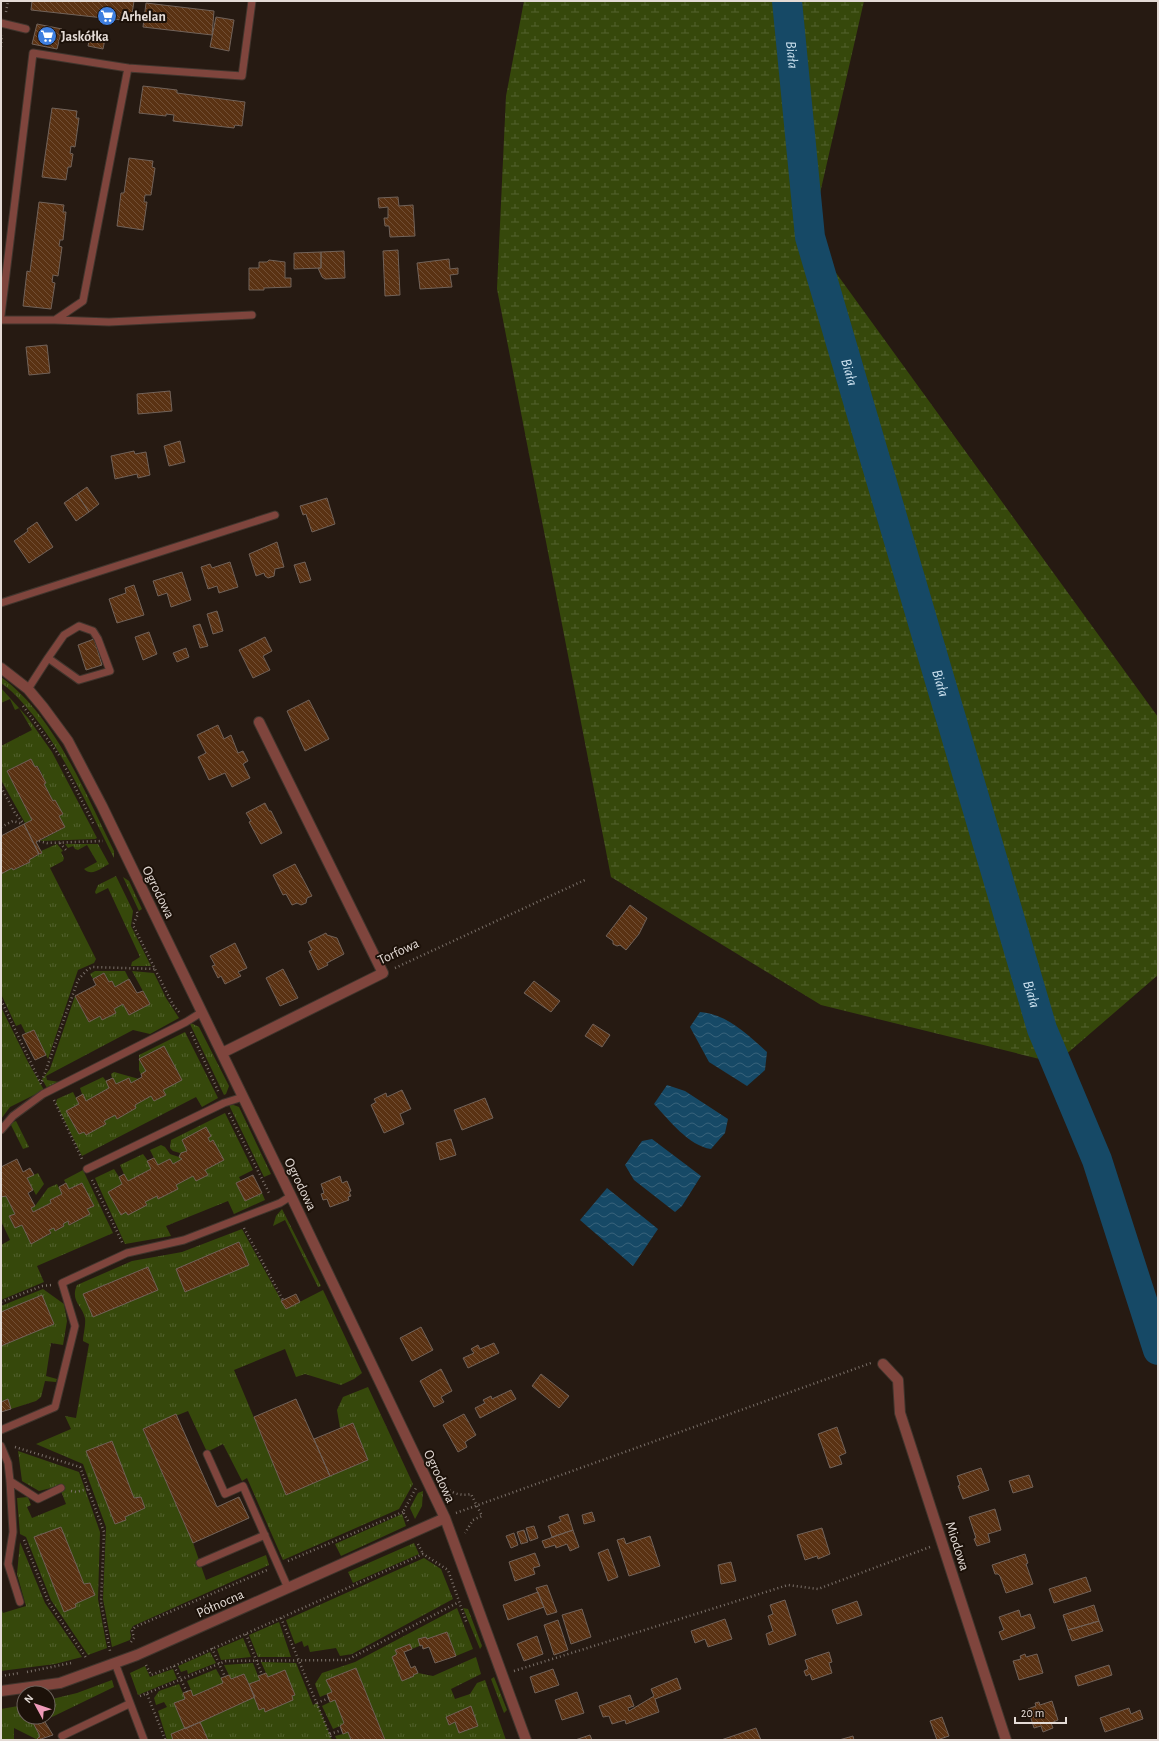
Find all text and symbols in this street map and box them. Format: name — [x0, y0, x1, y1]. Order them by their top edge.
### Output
supermarket icon: Arhelan — [96, 5, 118, 27]
place label: Arhelan — [121, 10, 166, 24]
supermarket icon: Jaskółka — [36, 25, 58, 47]
place label: Jaskółka — [61, 30, 109, 44]
water label: Biała — [783, 40, 801, 69]
water label: Biała — [838, 357, 860, 388]
water label: Biała — [929, 668, 951, 699]
street label: Ogrodowa — [139, 864, 177, 921]
street label: Torfowa — [376, 936, 422, 967]
water label: Biała — [1020, 979, 1042, 1010]
street label: Ogrodowa — [281, 1156, 319, 1213]
street label: Ogrodowa — [421, 1448, 458, 1506]
street label: Miodowa — [943, 1520, 972, 1573]
street label: Północna — [195, 1587, 247, 1621]
north arrow — [16, 1685, 56, 1725]
text: N — [22, 1692, 35, 1705]
scale bar — [1015, 1699, 1066, 1725]
text: 20 m — [1021, 1707, 1044, 1719]

